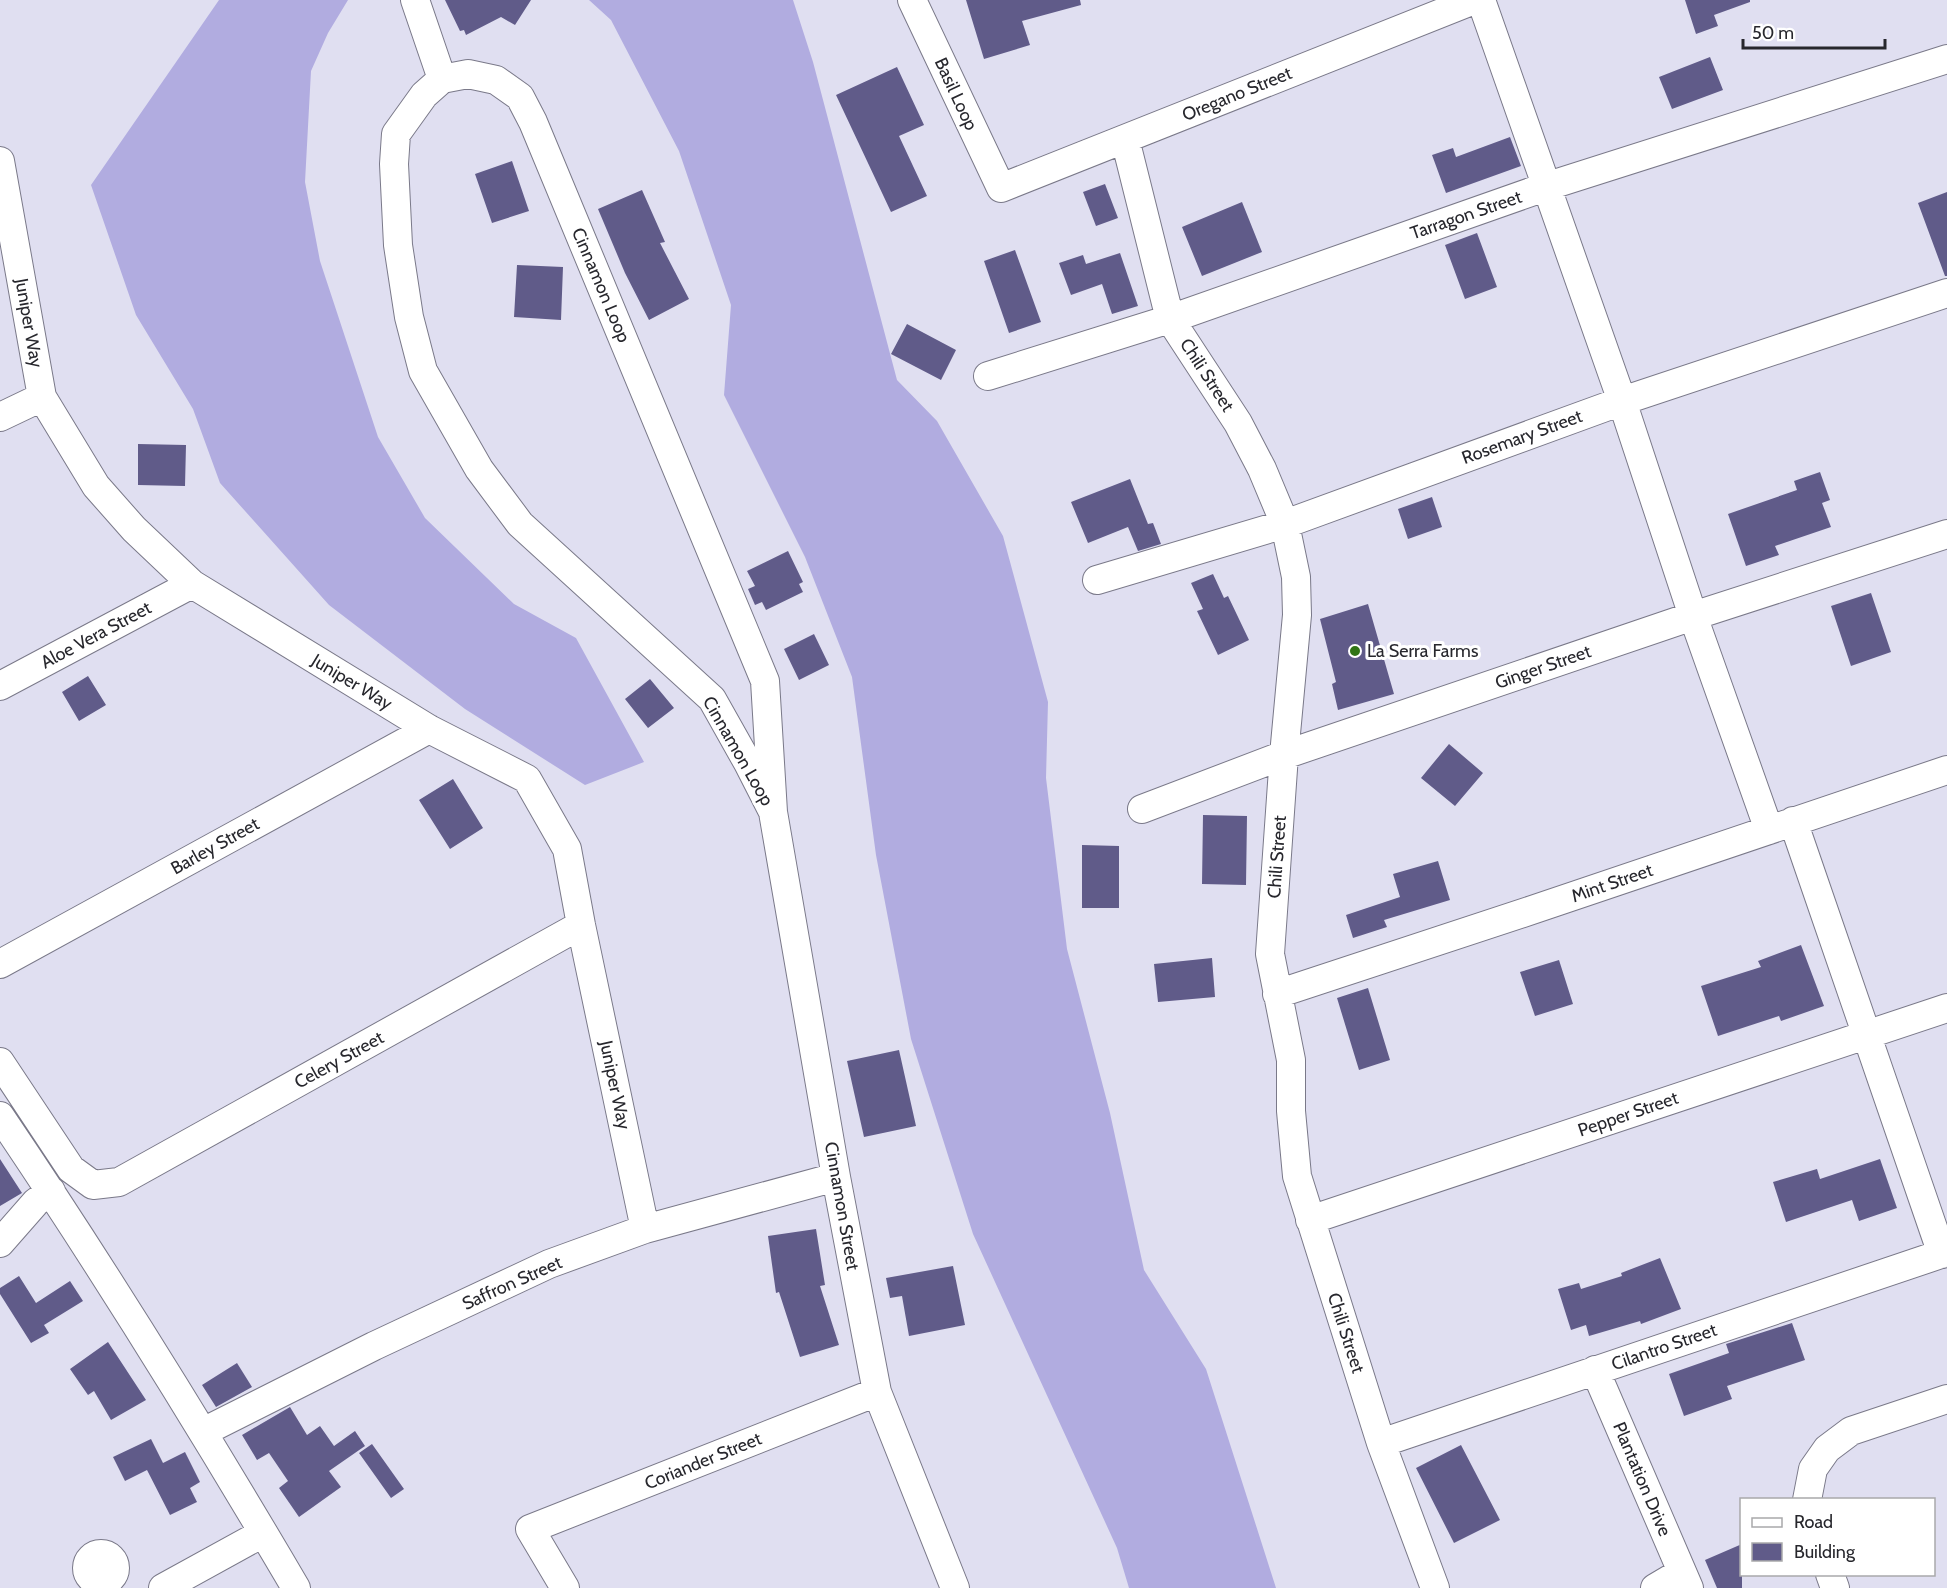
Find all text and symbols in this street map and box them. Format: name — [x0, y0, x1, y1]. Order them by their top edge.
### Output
scale bar — [1743, 12, 1886, 50]
text: 50 m — [1752, 22, 1794, 44]
street label: Basil Loop — [930, 54, 982, 134]
street label: Oregano Street — [1179, 62, 1295, 126]
street label: Tarragon Street — [1407, 186, 1525, 244]
street label: Cinnamon Loop — [567, 224, 635, 346]
street label: Juniper Way — [10, 276, 48, 369]
street label: Chili Street — [1175, 334, 1239, 416]
street label: Rosemary Street — [1459, 405, 1585, 469]
street label: Aloe Vera Street — [37, 597, 155, 673]
place label: La Serra Farms — [1367, 640, 1478, 662]
street label: Ginger Street — [1492, 640, 1594, 694]
marker: La Serra Farms — [1348, 644, 1362, 658]
street label: Juniper Way — [307, 649, 396, 715]
street label: Cinnamon Loop — [698, 692, 778, 810]
street label: Barley Street — [167, 813, 263, 879]
street label: Chili Street — [1263, 815, 1291, 899]
street label: Mint Street — [1568, 859, 1656, 907]
street label: Celery Street — [291, 1026, 387, 1094]
street label: Juniper Way — [595, 1038, 635, 1131]
street label: Pepper Street — [1575, 1087, 1681, 1141]
street label: Cinnamon Street — [820, 1140, 864, 1272]
street label: Saffron Street — [459, 1251, 565, 1315]
street label: Chili Street — [1323, 1290, 1369, 1376]
street label: Cilantro Street — [1608, 1319, 1720, 1375]
street label: Plantation Drive — [1608, 1419, 1676, 1539]
street label: Coriander Street — [641, 1428, 765, 1494]
legend — [1740, 1498, 1935, 1576]
text: Road — [1794, 1511, 1833, 1533]
text: Building — [1794, 1541, 1856, 1563]

